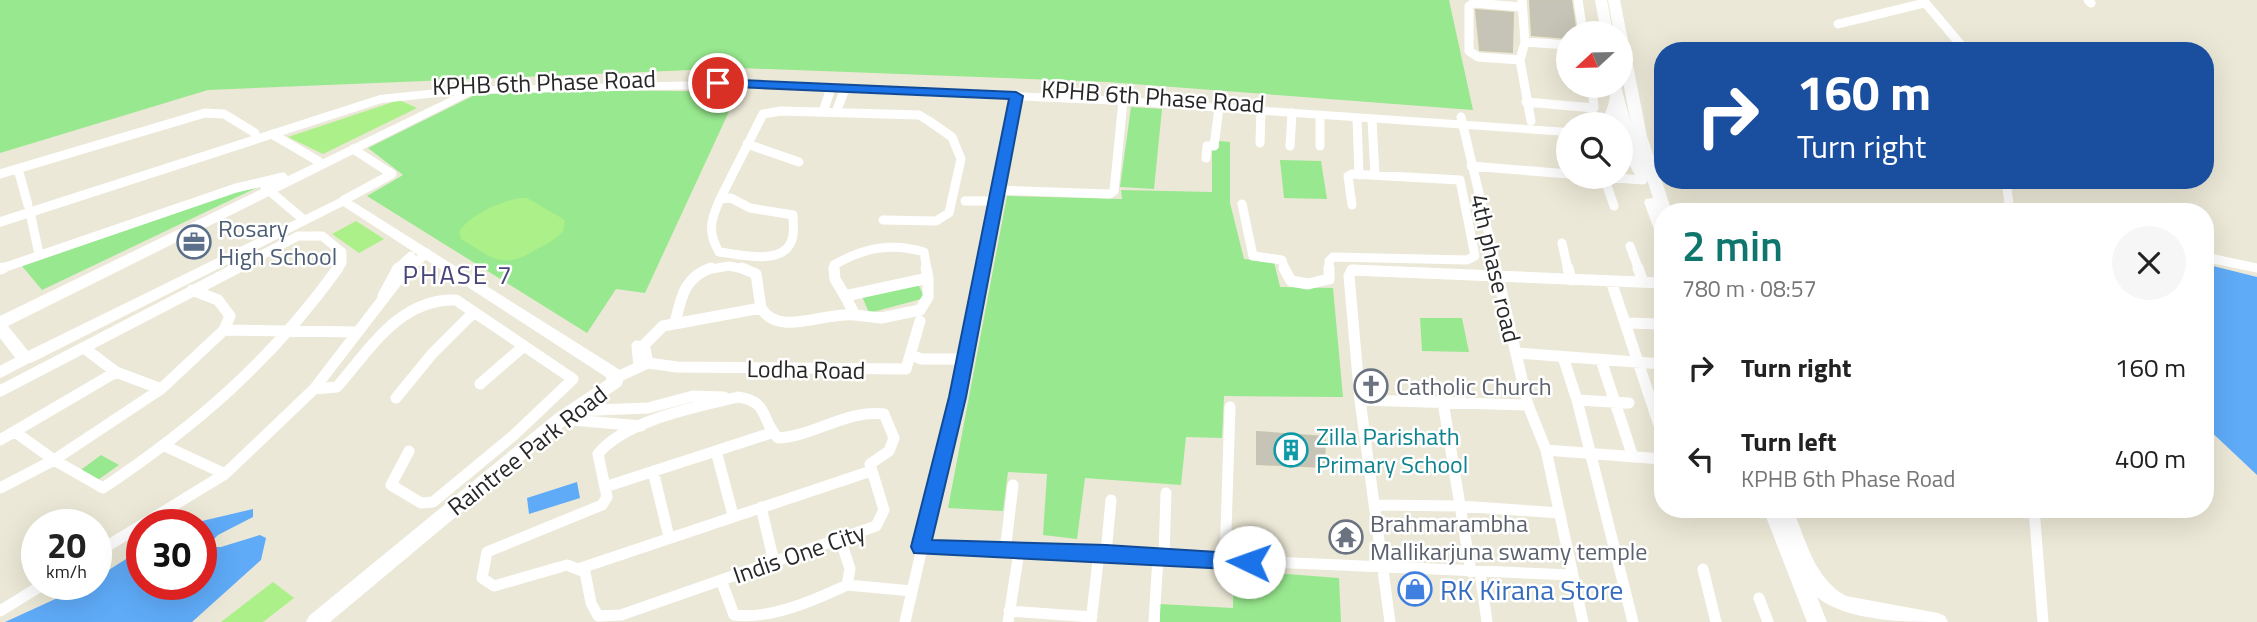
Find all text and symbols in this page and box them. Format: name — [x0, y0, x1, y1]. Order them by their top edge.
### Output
north arrow — [1556, 21, 1633, 98]
map controls — [1556, 21, 1633, 189]
pin — [688, 53, 748, 113]
text: 160 m — [1797, 54, 1931, 129]
street label: KPHB 6th Phase Road — [432, 60, 656, 104]
icon: arrive — [699, 64, 737, 102]
street label: KPHB 6th Phase Road — [1040, 70, 1266, 122]
icon: right — [1682, 70, 1773, 161]
button: search — [1556, 112, 1633, 189]
text: Turn right — [1797, 122, 1926, 170]
street label: 4th phase road — [1461, 190, 1531, 346]
place label: Rosary High School — [218, 210, 337, 274]
text: 2 min — [1682, 213, 1783, 277]
office icon: Rosary High School — [175, 223, 213, 261]
button: close — [2112, 226, 2186, 300]
district label: PHASE 7 — [402, 255, 514, 294]
text: 780 m · 08:57 — [1682, 271, 1817, 306]
text: Turn right — [1741, 348, 1852, 387]
text: 160 m — [2115, 348, 2186, 387]
icon: right — [1682, 349, 1720, 387]
street label: Lodha Road — [746, 350, 866, 388]
church icon: Catholic Church — [1352, 367, 1390, 405]
place label: Catholic Church — [1396, 368, 1552, 404]
street label: Raintree Park Road — [439, 376, 615, 524]
place label: Zilla Parishath Primary School — [1316, 418, 1468, 482]
text: Turn left — [1741, 422, 1836, 461]
building icon: Zilla Parishath Primary School — [1272, 431, 1310, 469]
text: 400 m — [2115, 439, 2186, 478]
icon: left — [1682, 440, 1720, 478]
text: KPHB 6th Phase Road — [1741, 461, 1956, 496]
place label: Brahmarambha Mallikarjuna swamy temple — [1370, 505, 1647, 569]
speed limit sign: 30 — [126, 509, 217, 600]
street label: Indis One City — [728, 513, 870, 592]
text: 20 — [47, 518, 86, 572]
temple icon: Brahmarambha Mallikarjuna swamy temple — [1327, 518, 1365, 556]
position arrow — [1212, 525, 1286, 599]
text: km/h — [46, 558, 87, 585]
place label: RK Kirana Store — [1440, 568, 1623, 611]
shop icon: RK Kirana Store — [1396, 570, 1434, 608]

